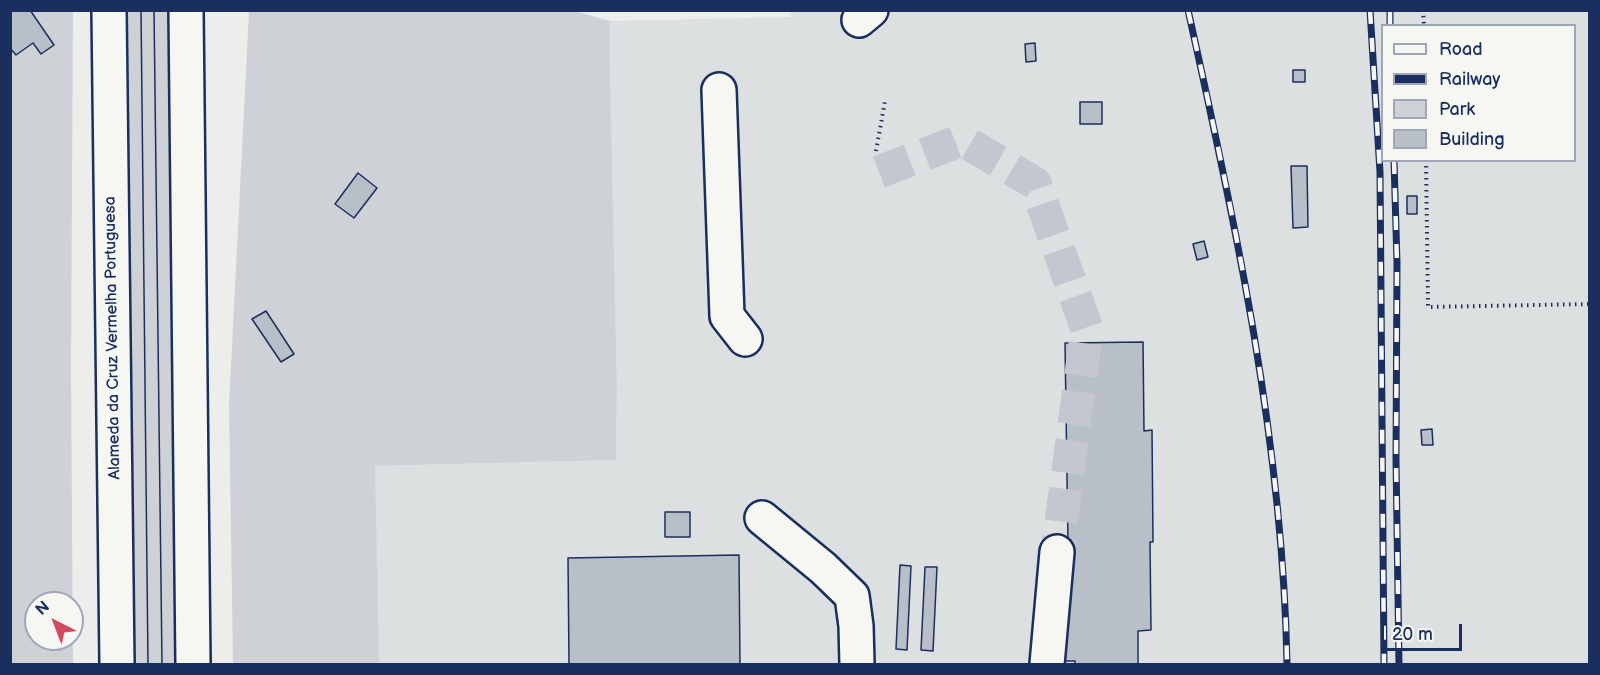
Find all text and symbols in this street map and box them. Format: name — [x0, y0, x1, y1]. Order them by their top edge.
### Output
legend — [1381, 24, 1576, 162]
text: Road — [1439, 39, 1483, 60]
text: Railway — [1439, 69, 1501, 90]
text: Park — [1439, 99, 1475, 120]
text: Building — [1439, 129, 1505, 150]
street label: Alameda da Cruz Vermelha Portuguesa — [101, 196, 125, 480]
north arrow — [24, 591, 84, 651]
text: N — [32, 598, 54, 620]
scale bar — [1384, 612, 1465, 650]
text: 20 m — [1392, 624, 1433, 645]

